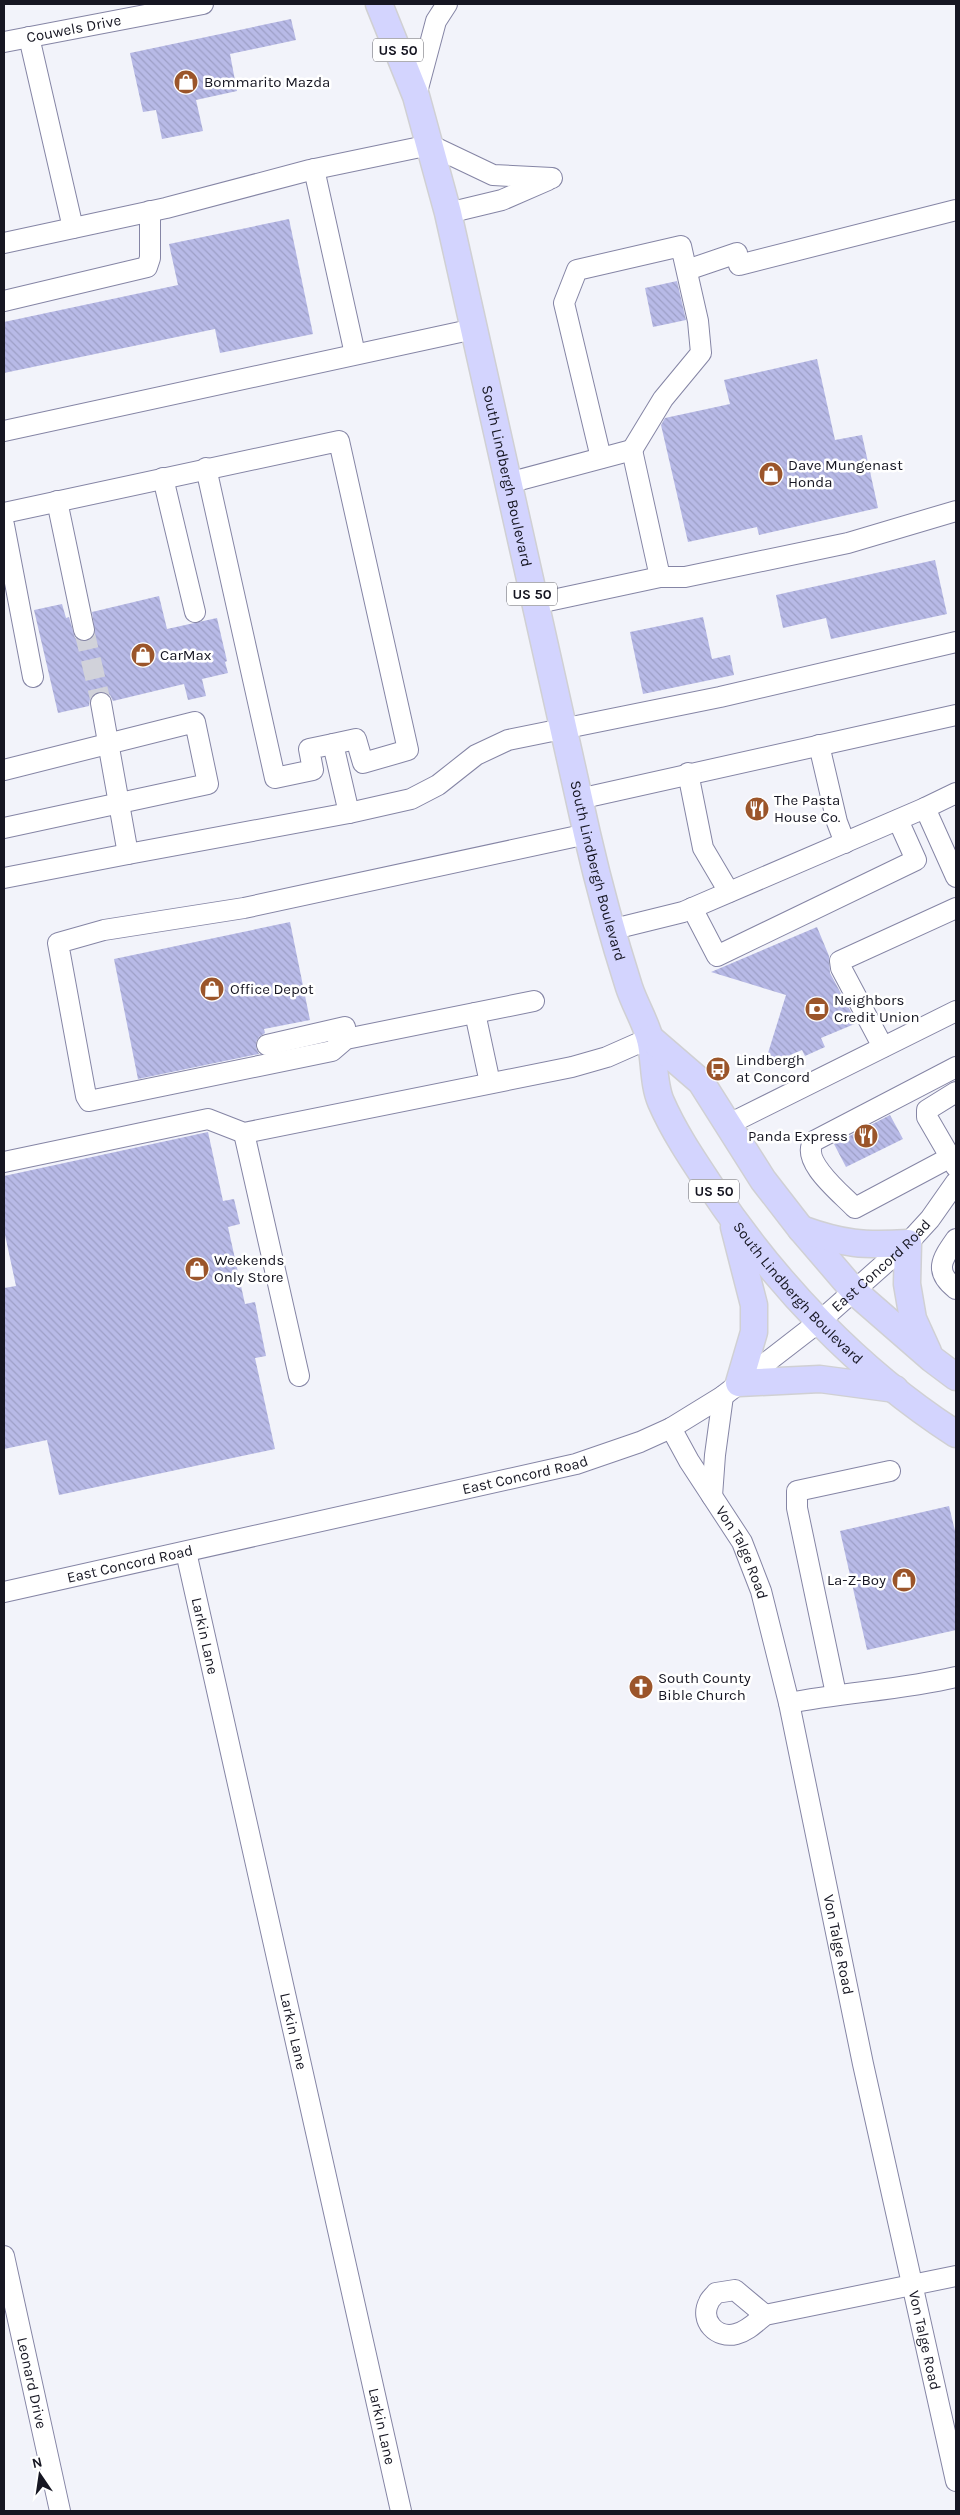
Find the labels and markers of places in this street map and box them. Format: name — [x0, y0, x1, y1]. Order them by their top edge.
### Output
shop icon: Bommarito Mazda — [173, 69, 199, 95]
place label: Bommarito Mazda — [204, 73, 330, 91]
place label: Dave Mungenast Honda — [788, 456, 903, 491]
shop icon: Dave Mungenast Honda — [758, 461, 784, 487]
shop icon: CarMax — [130, 642, 156, 668]
place label: CarMax — [160, 646, 212, 664]
place label: The Pasta House Co. — [774, 791, 841, 826]
restaurant icon: The Pasta House Co. — [744, 796, 770, 822]
shop icon: Office Depot — [199, 976, 225, 1002]
place label: Office Depot — [230, 980, 314, 998]
place label: Neighbors Credit Union — [834, 991, 919, 1026]
bank icon: Neighbors Credit Union — [804, 996, 830, 1022]
place label: Lindbergh at Concord — [736, 1051, 810, 1086]
bus stop icon: Lindbergh at Concord — [705, 1056, 731, 1082]
restaurant icon: Panda Express — [853, 1123, 879, 1149]
place label: Panda Express — [748, 1127, 848, 1145]
place label: Weekends Only Store — [214, 1251, 284, 1286]
shop icon: Weekends Only Store — [184, 1256, 210, 1282]
shop icon: La-Z-Boy — [891, 1567, 917, 1593]
place label: La-Z-Boy — [827, 1571, 886, 1589]
place label: South County Bible Church — [658, 1669, 751, 1704]
church icon: South County Bible Church — [628, 1674, 654, 1700]

